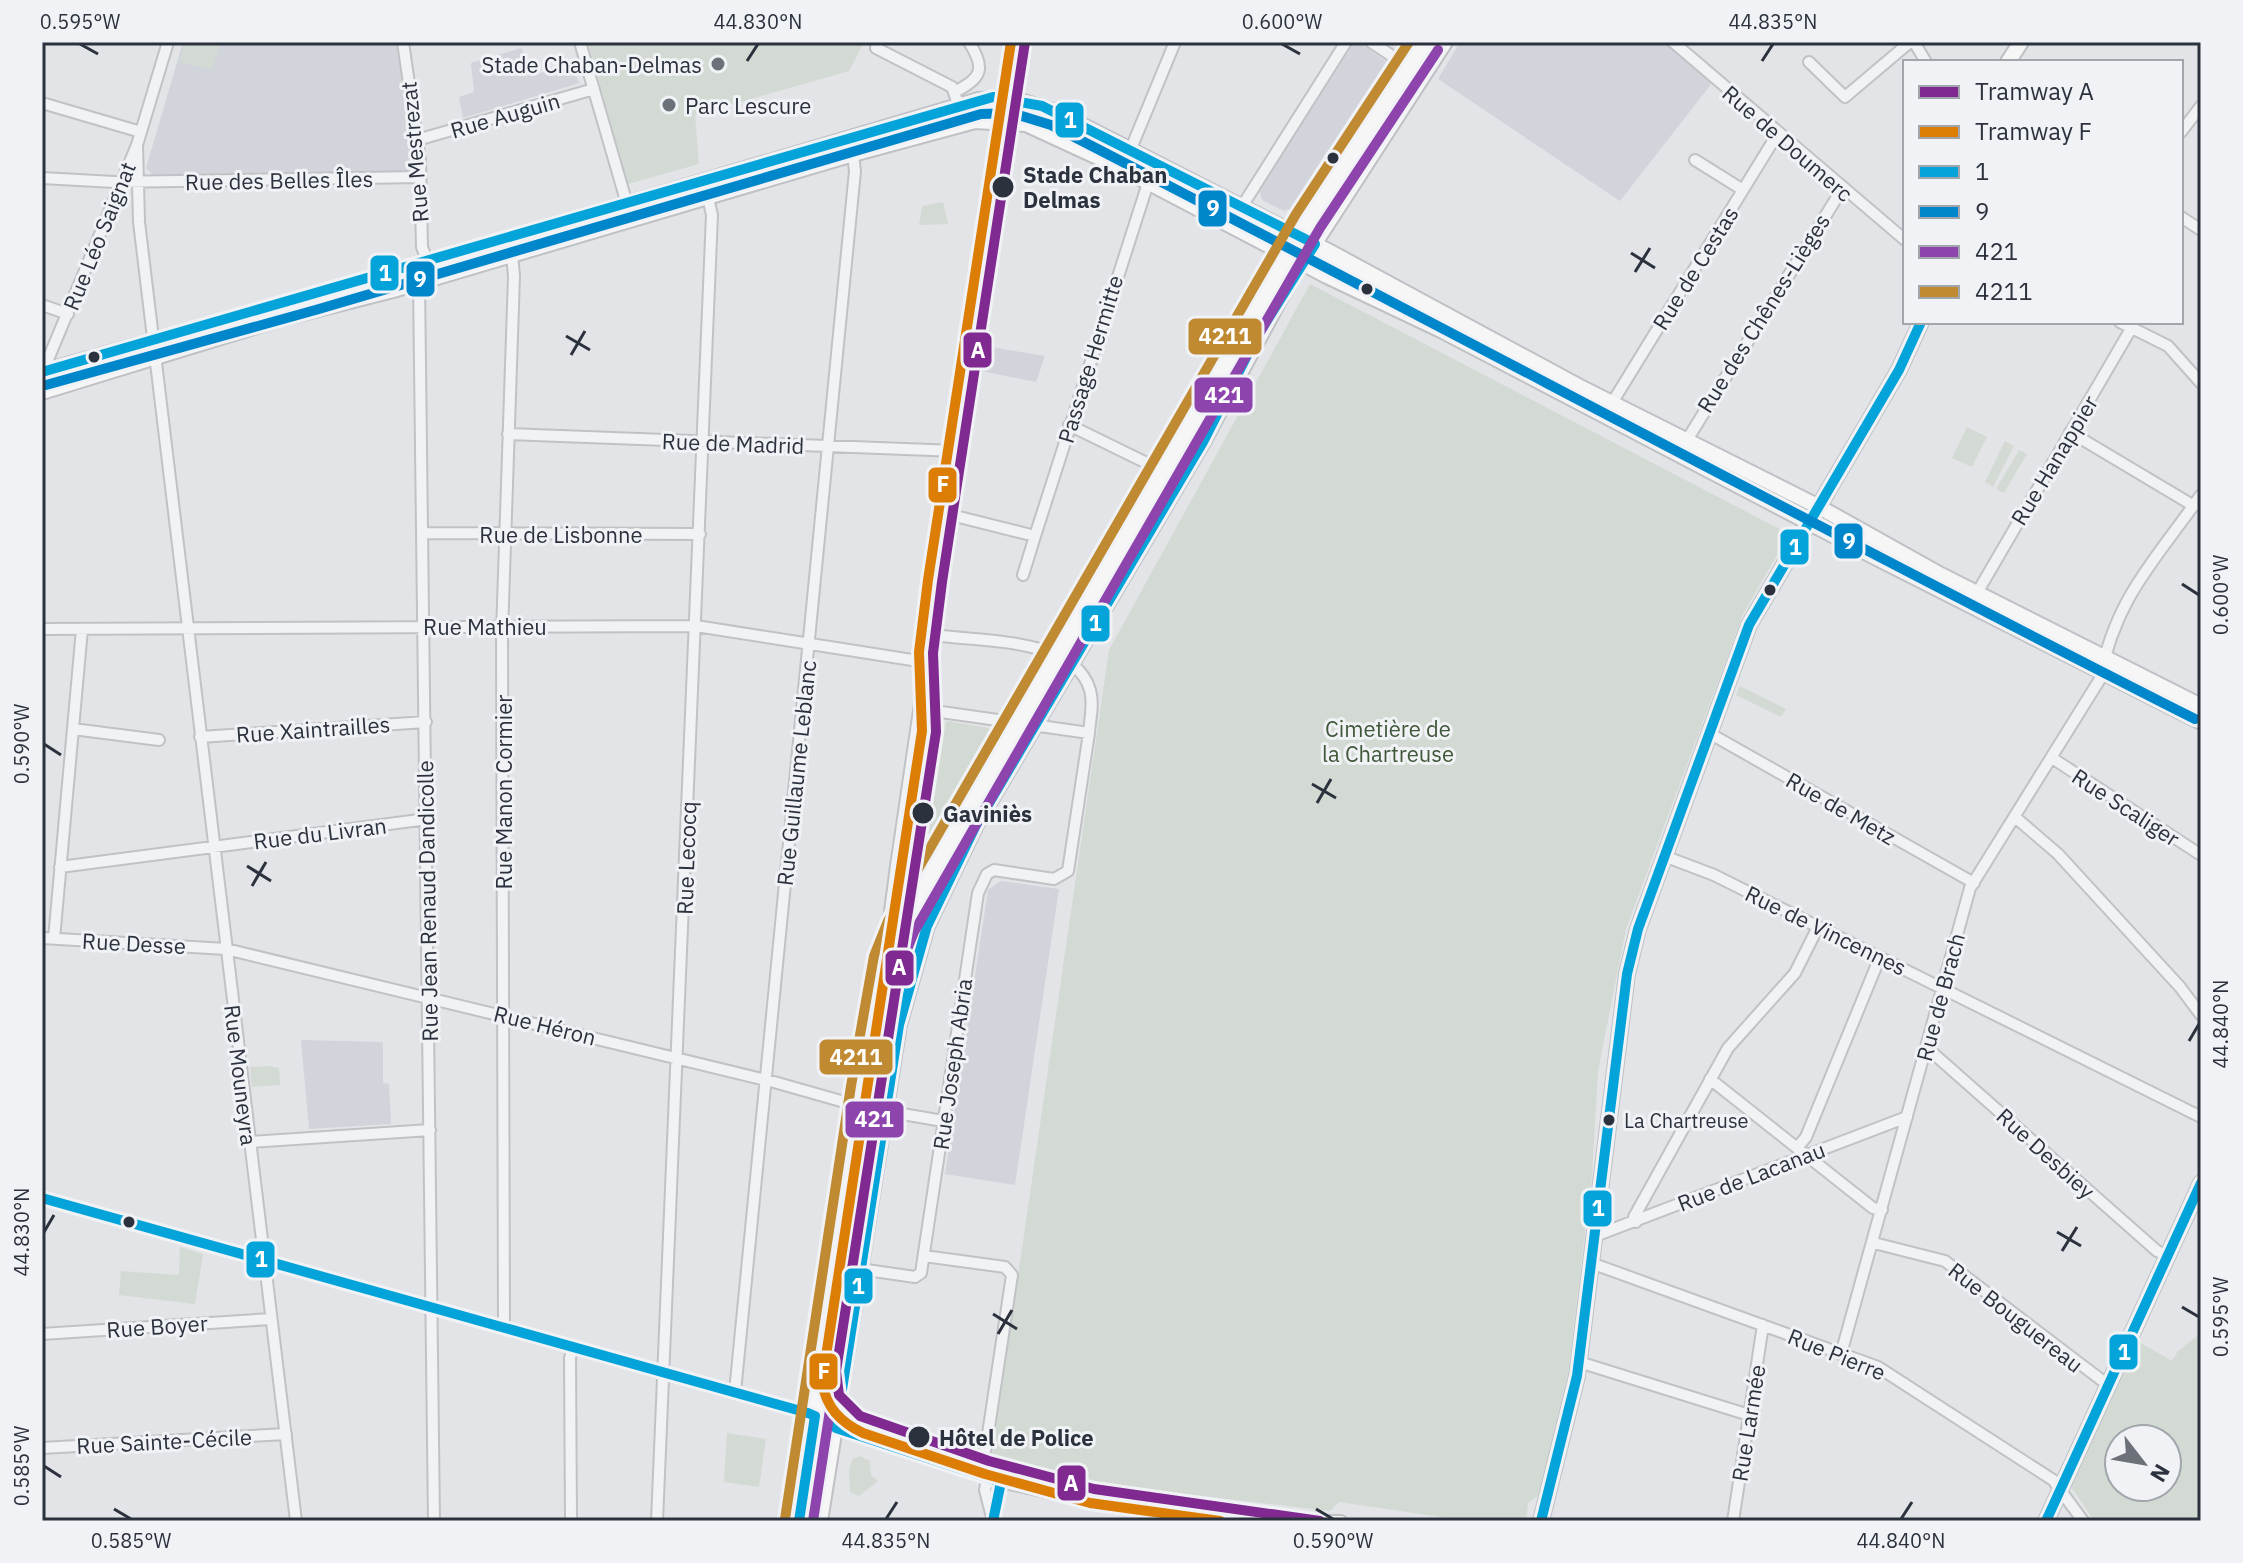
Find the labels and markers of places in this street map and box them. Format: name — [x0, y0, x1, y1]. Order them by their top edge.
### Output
place label: Stade Chaban-Delmas — [482, 50, 702, 79]
marker: Stade Chaban-Delmas — [709, 55, 727, 73]
place label: Parc Lescure — [685, 91, 811, 120]
marker: Parc Lescure — [660, 96, 678, 114]
unlabelled marker — [1325, 150, 1341, 166]
place label: Stade Chaban Delmas — [1023, 160, 1167, 214]
marker: Stade Chaban Delmas — [990, 174, 1016, 200]
unlabelled marker — [1359, 281, 1375, 297]
unlabelled marker — [86, 349, 102, 365]
unlabelled marker — [1762, 582, 1778, 598]
place label: Gaviniès — [943, 799, 1032, 828]
marker: Gaviniès — [910, 800, 936, 826]
place label: La Chartreuse — [1624, 1107, 1749, 1134]
marker: La Chartreuse — [1601, 1112, 1617, 1128]
unlabelled marker — [121, 1214, 137, 1230]
place label: Hôtel de Police — [939, 1423, 1094, 1452]
marker: Hôtel de Police — [906, 1424, 932, 1450]

